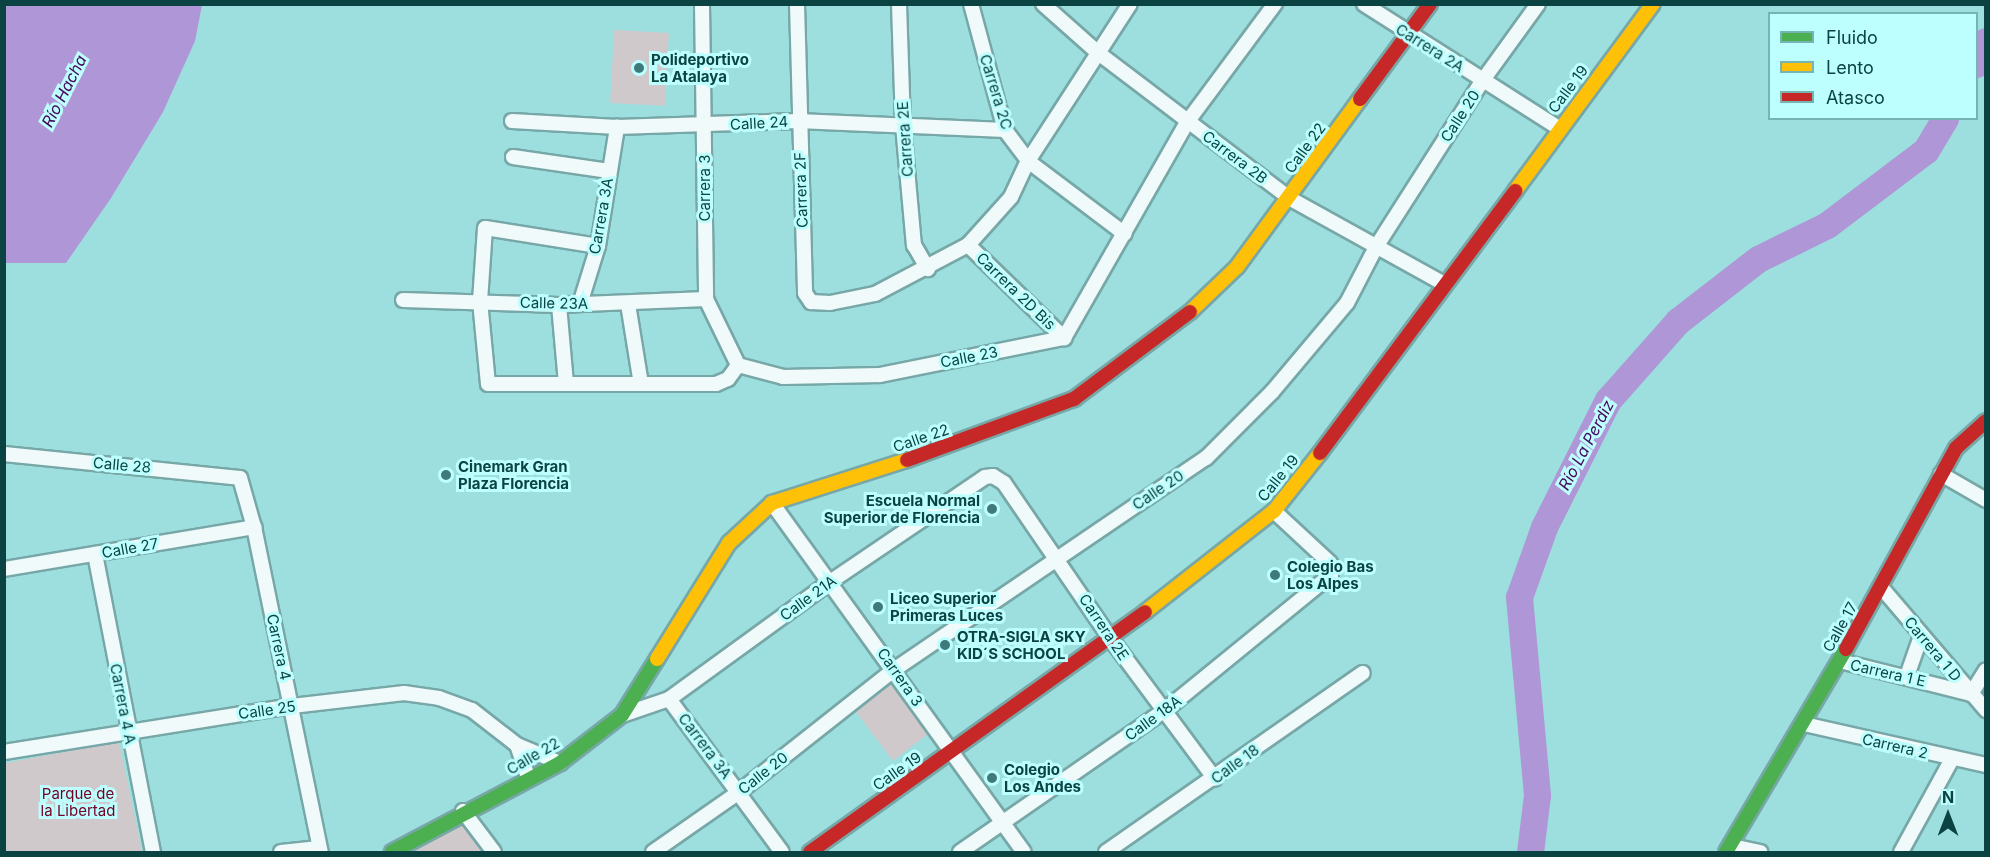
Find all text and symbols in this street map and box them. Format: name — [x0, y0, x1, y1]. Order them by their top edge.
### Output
legend — [1768, 12, 1978, 120]
street label: Carrera 2A — [1393, 20, 1467, 76]
text: Fluido — [1826, 27, 1878, 48]
place label: Polideportivo La Atalaya — [651, 50, 749, 85]
water label: Río Hacha — [38, 52, 90, 130]
street label: Carrera 2C — [976, 52, 1016, 132]
text: Lento — [1826, 57, 1874, 78]
marker: Polideportivo La Atalaya — [632, 61, 646, 75]
street label: Calle 19 — [1544, 62, 1592, 116]
street label: Calle 20 — [1437, 87, 1483, 145]
text: Atasco — [1826, 87, 1885, 108]
street label: Carrera 2E — [893, 101, 917, 177]
street label: Calle 24 — [729, 112, 789, 134]
street label: Calle 22 — [1281, 119, 1329, 177]
street label: Carrera 2B — [1199, 127, 1271, 187]
street label: Carrera 2F — [791, 152, 811, 228]
street label: Carrera 3 — [696, 155, 714, 221]
street label: Carrera 3A — [585, 176, 617, 256]
street label: Carrera 2D Bis — [973, 249, 1059, 333]
street label: Calle 23A — [520, 293, 588, 313]
street label: Calle 23 — [939, 343, 999, 371]
water label: Río La Perdiz — [1554, 397, 1618, 493]
street label: Calle 22 — [891, 420, 951, 456]
street label: Calle 19 — [1254, 451, 1302, 505]
street label: Calle 28 — [92, 454, 152, 476]
place label: Cinemark Gran Plaza Florencia — [458, 457, 569, 492]
street label: Calle 20 — [1129, 466, 1187, 514]
marker: Cinemark Gran Plaza Florencia — [439, 468, 453, 482]
place label: Escuela Normal Superior de Florencia — [824, 491, 980, 526]
marker: Escuela Normal Superior de Florencia — [985, 502, 999, 516]
street label: Calle 27 — [100, 534, 160, 562]
place label: Colegio Bas Los Alpes — [1287, 557, 1374, 592]
marker: Colegio Bas Los Alpes — [1268, 568, 1282, 582]
street label: Calle 21A — [776, 572, 840, 624]
place label: Liceo Superior Primeras Luces — [890, 589, 1003, 624]
street label: Carrera 2E — [1075, 591, 1133, 663]
street label: Calle 17 — [1819, 599, 1861, 655]
marker: Liceo Superior Primeras Luces — [871, 600, 885, 614]
street label: Carrera 4 — [263, 612, 295, 682]
street label: Carrera 1 D — [1901, 613, 1965, 685]
place label: OTRA-SIGLA SKY KID´S SCHOOL — [957, 627, 1086, 662]
marker: OTRA-SIGLA SKY KID´S SCHOOL — [938, 638, 952, 652]
street label: Carrera 3 — [873, 644, 927, 710]
street label: Carrera 1 E — [1848, 656, 1928, 690]
street label: Carrera 4 A — [106, 662, 140, 746]
street label: Calle 18A — [1121, 692, 1185, 744]
street label: Calle 25 — [237, 697, 297, 723]
street label: Carrera 3A — [675, 710, 735, 782]
street label: Carrera 2 — [1860, 730, 1930, 762]
street label: Calle 22 — [503, 734, 563, 778]
street label: Calle 18 — [1207, 741, 1263, 787]
street label: Calle 20 — [735, 748, 791, 798]
street label: Calle 19 — [869, 748, 925, 794]
place label: Colegio Los Andes — [1004, 760, 1081, 795]
marker: Colegio Los Andes — [985, 771, 999, 785]
park label: Parque de la Libertad — [41, 784, 115, 819]
north arrow — [1918, 785, 1978, 845]
text: N — [1942, 787, 1954, 807]

